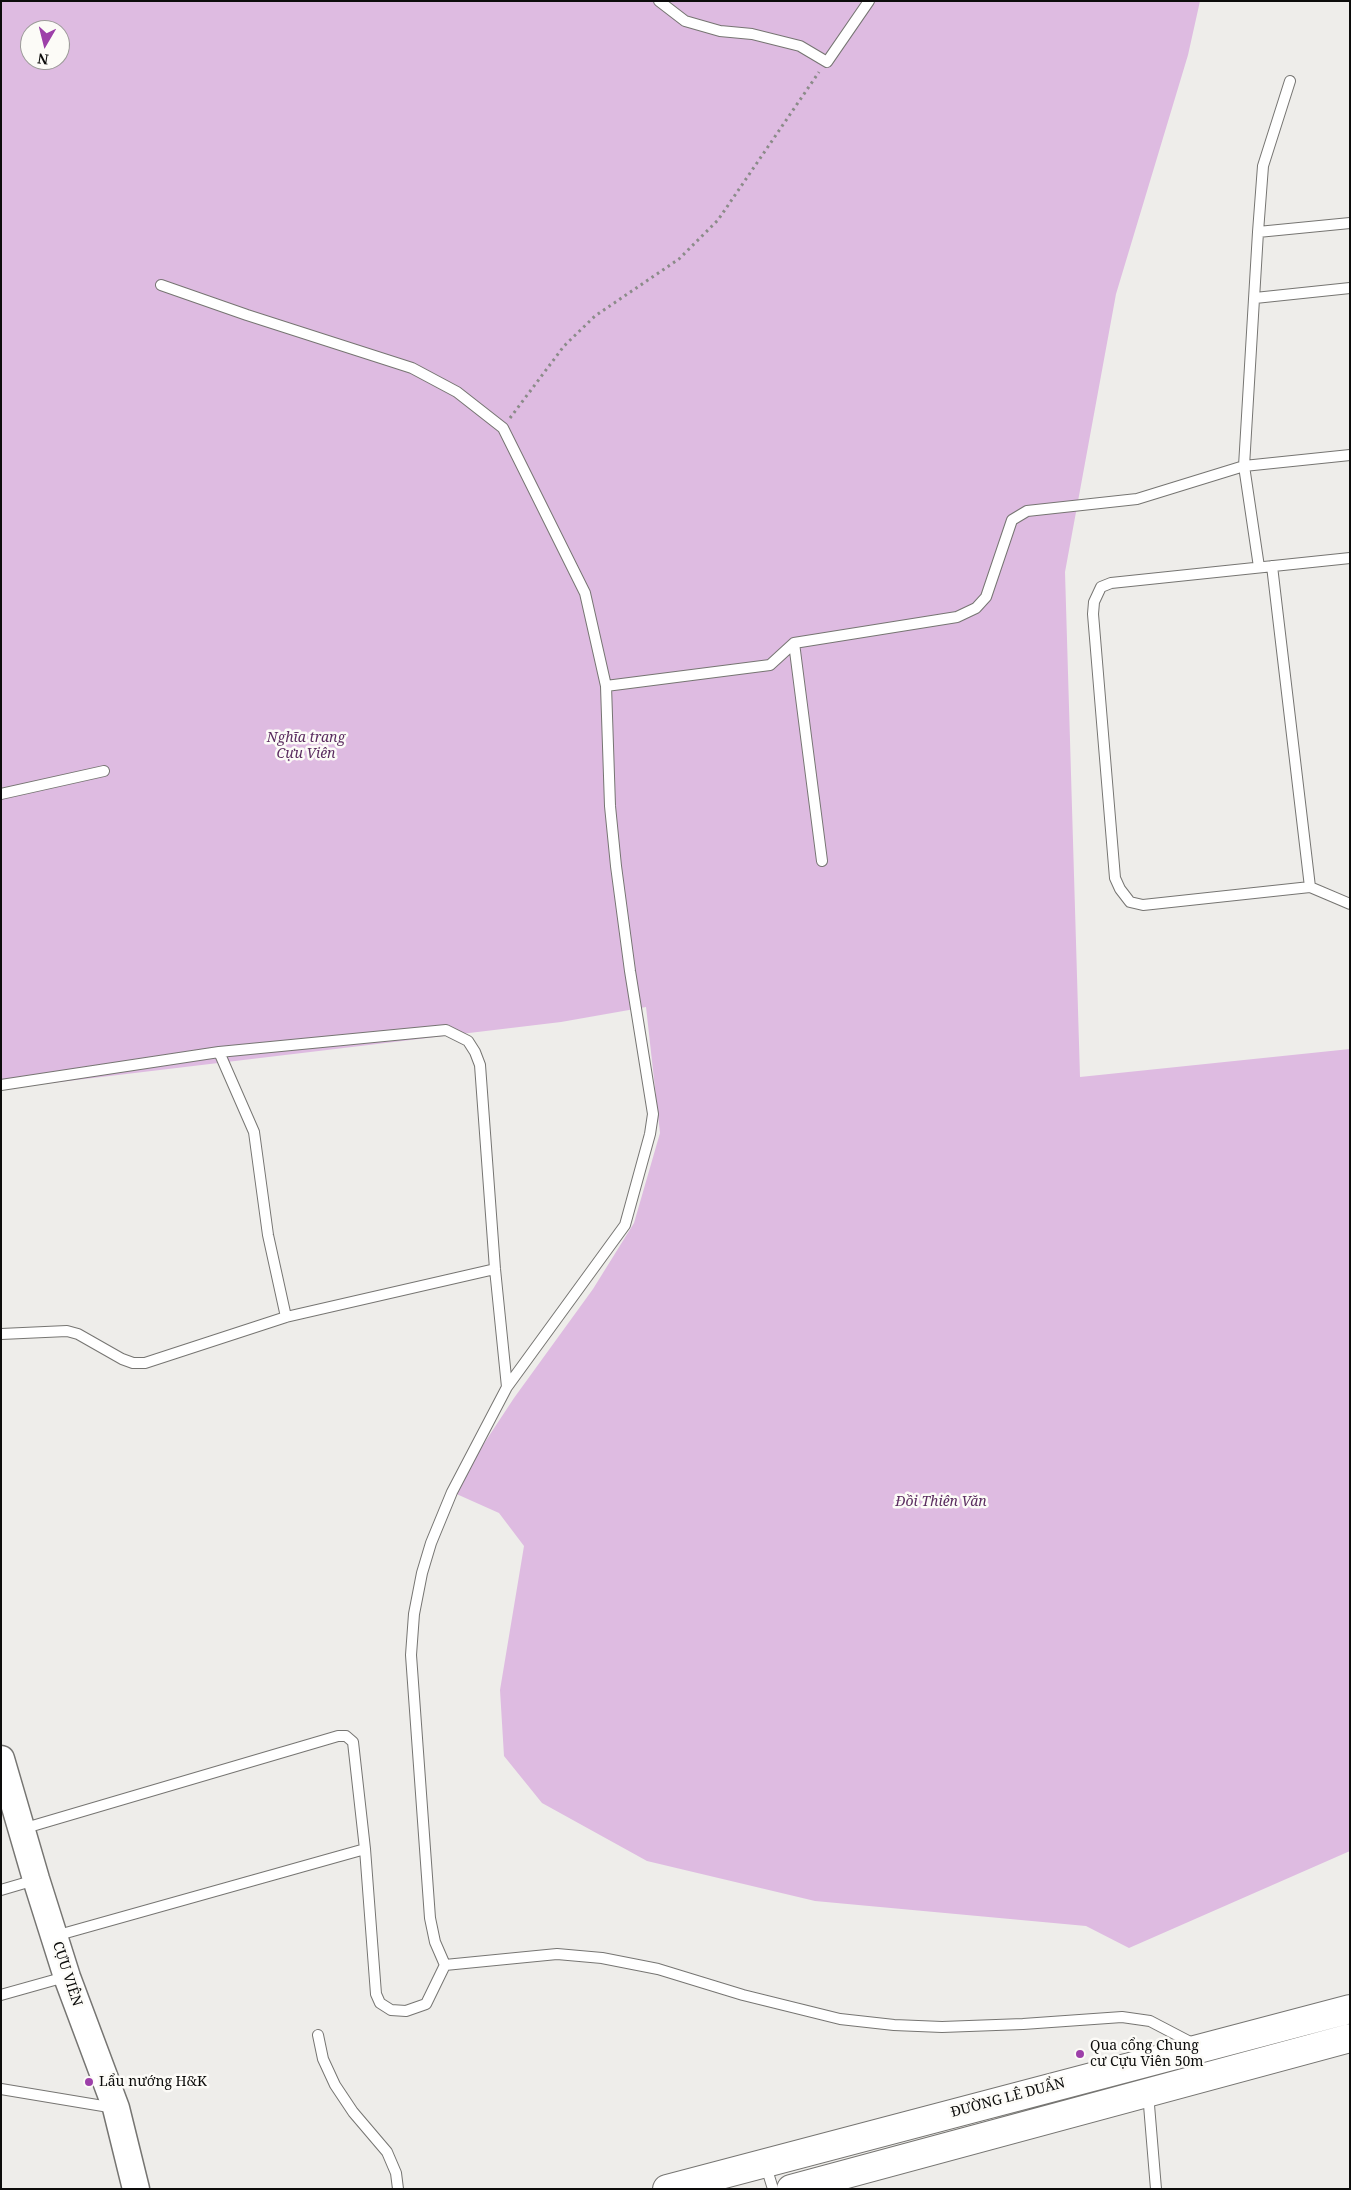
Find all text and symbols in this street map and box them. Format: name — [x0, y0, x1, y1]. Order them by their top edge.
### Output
north arrow — [20, 20, 70, 70]
text: N — [36, 49, 50, 70]
park label: Nghĩa trang Cựu Viên — [267, 730, 345, 762]
park label: Đồi Thiên Văn — [895, 1494, 987, 1510]
street label: CỰU VIÊN — [49, 1939, 85, 2009]
place label: Qua cổng Chung cư Cựu Viên 50m — [1090, 2038, 1204, 2070]
marker: Qua cổng Chung cư Cựu Viên 50m — [1074, 2048, 1086, 2060]
place label: Lẩu nướng H&K — [99, 2074, 207, 2090]
street label: ĐƯỜNG LÊ DUẨN — [949, 2075, 1067, 2121]
marker: Lẩu nướng H&K — [83, 2076, 95, 2088]

